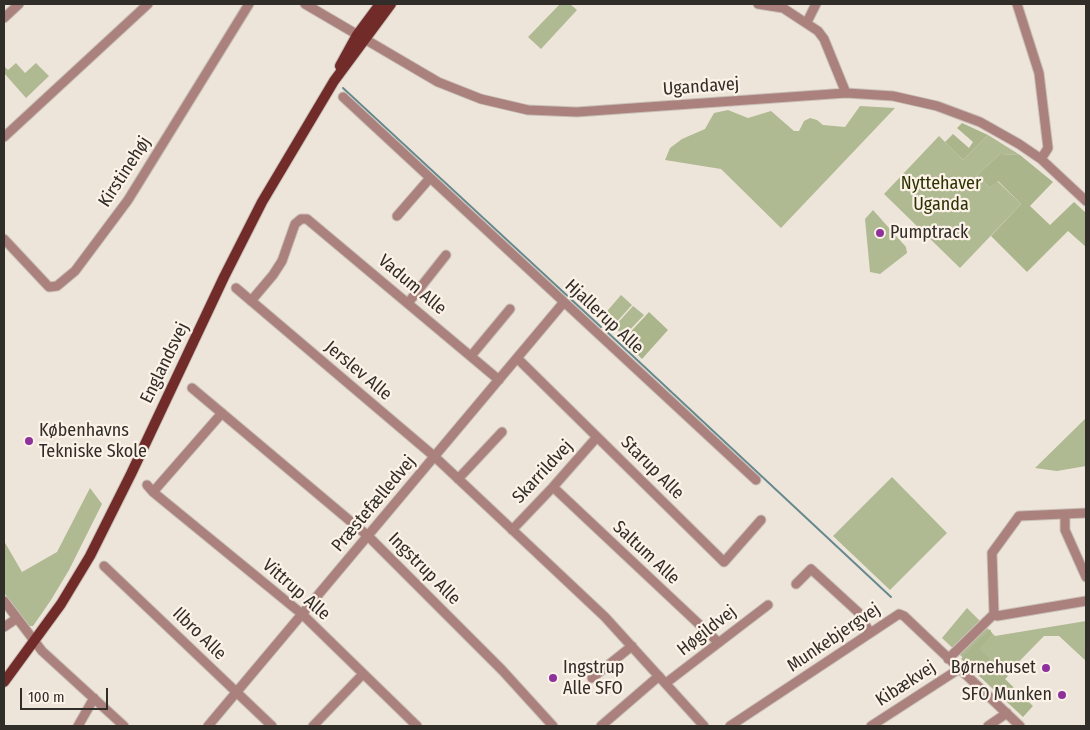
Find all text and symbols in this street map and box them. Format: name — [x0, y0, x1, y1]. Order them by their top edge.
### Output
street label: Ugandavej — [662, 74, 740, 100]
street label: Kirstinehøj — [94, 133, 156, 211]
park label: Nyttehaver Uganda — [901, 173, 981, 215]
place label: Pumptrack — [890, 222, 968, 244]
marker: Pumptrack — [874, 227, 886, 239]
street label: Vadum Alle — [374, 250, 450, 320]
street label: Hjallerup Alle — [560, 275, 648, 359]
street label: Englandsvej — [136, 319, 194, 407]
street label: Jerslev Alle — [320, 337, 396, 405]
place label: Københavns Tekniske Skole — [39, 420, 147, 462]
street label: Starup Alle — [616, 432, 688, 504]
marker: Københavns Tekniske Skole — [23, 435, 35, 447]
street label: Skarrildvej — [508, 436, 578, 508]
street label: Præstefælledvej — [327, 451, 421, 557]
street label: Saltum Alle — [608, 517, 684, 589]
street label: Ingstrup Alle — [383, 528, 465, 610]
street label: Vittrup Alle — [258, 555, 334, 625]
street label: Munkebjergvej — [783, 599, 885, 677]
street label: Høgildvej — [673, 601, 741, 661]
street label: Ilbro Alle — [168, 603, 230, 665]
place label: Ingstrup Alle SFO — [563, 657, 624, 700]
street label: Kibækvej — [872, 657, 940, 711]
place label: Børnehuset — [951, 657, 1036, 679]
marker: Børnehuset — [1040, 662, 1052, 674]
marker: Ingstrup Alle SFO — [547, 672, 559, 684]
scale bar — [22, 678, 110, 710]
place label: SFO Munken — [962, 684, 1052, 706]
text: 100 m — [28, 688, 65, 706]
marker: SFO Munken — [1056, 689, 1068, 701]

